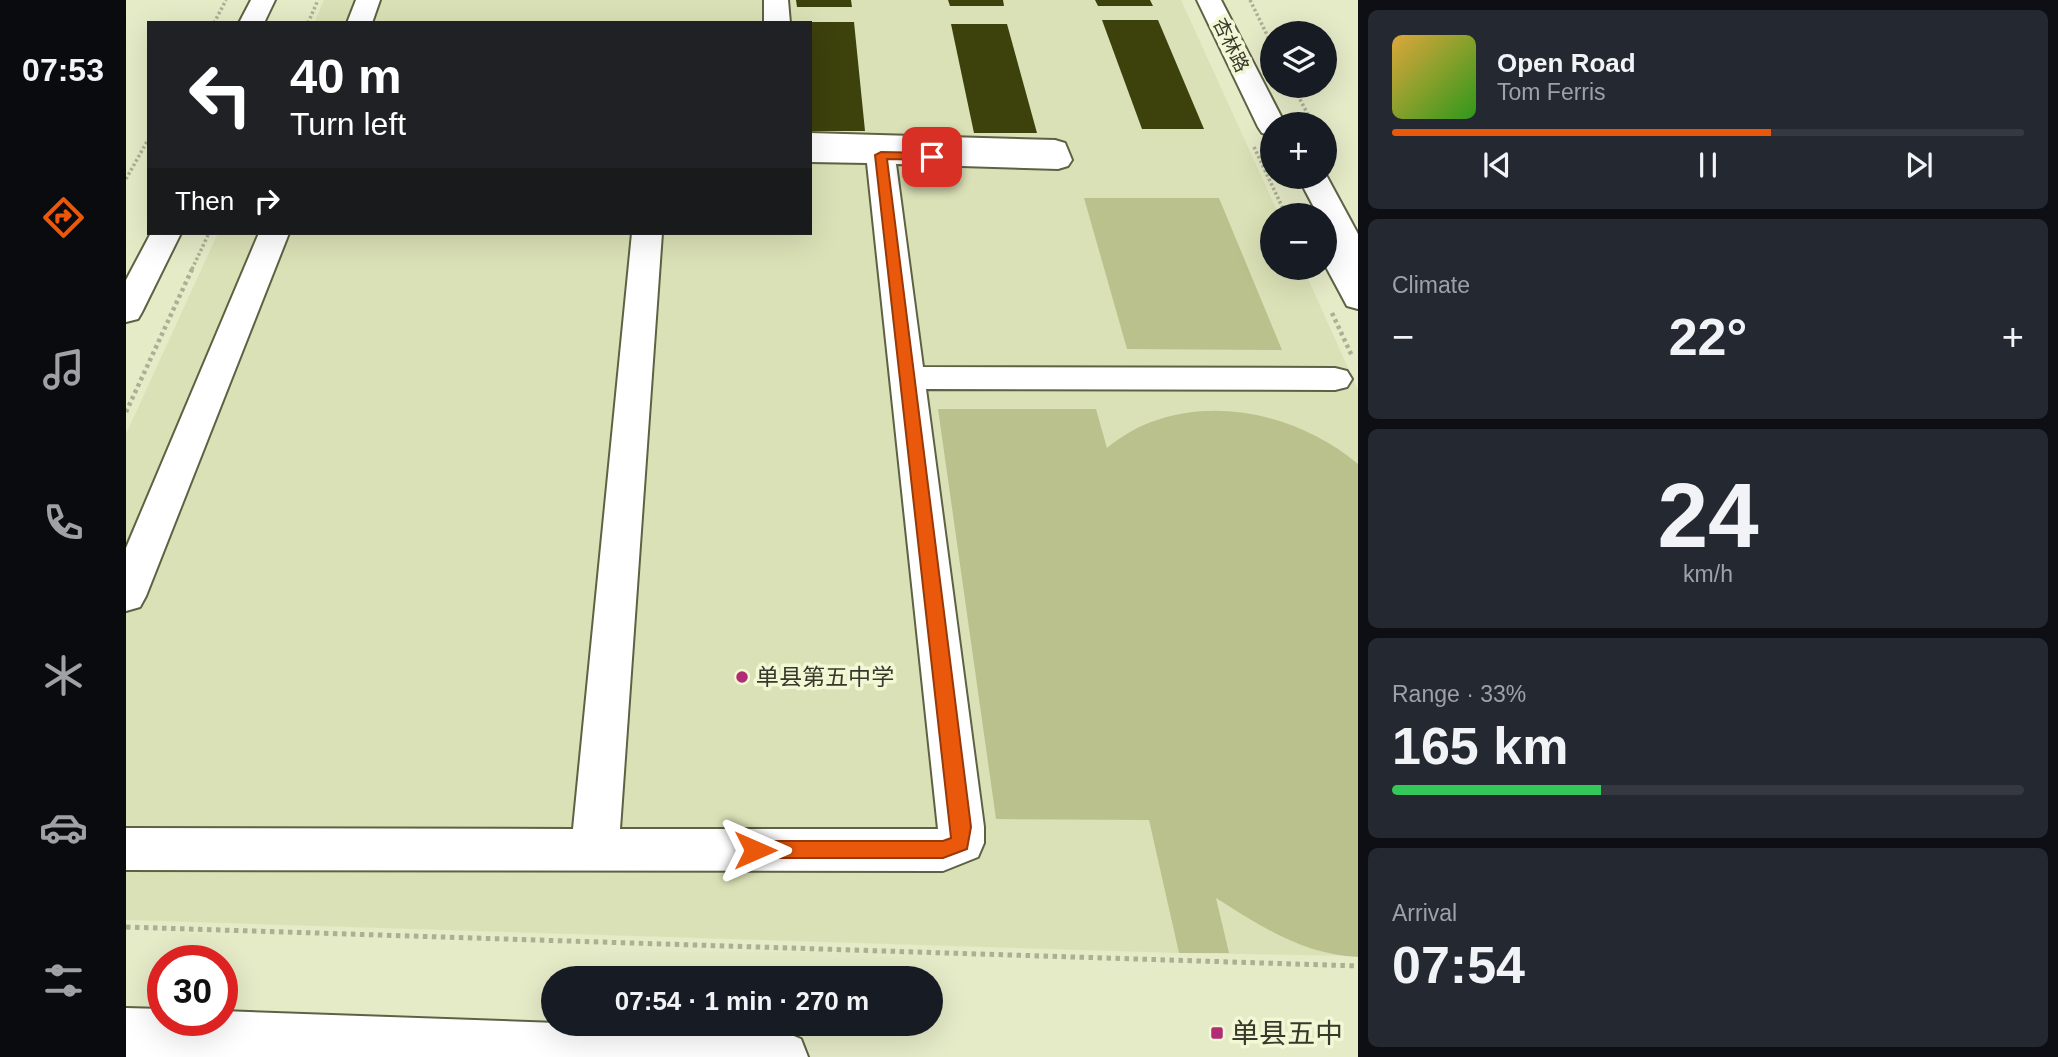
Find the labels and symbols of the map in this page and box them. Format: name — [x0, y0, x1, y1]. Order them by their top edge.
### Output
street label: 杏林路 — [1209, 15, 1253, 75]
pin — [902, 127, 962, 187]
place label: 单县第五中学 — [756, 664, 894, 690]
marker: 单县第五中学 — [734, 669, 750, 685]
position arrow — [718, 813, 792, 887]
speed limit sign: 30 — [147, 945, 238, 1036]
place label: 单县五中 — [1231, 1018, 1343, 1049]
marker: 单县五中 — [1209, 1025, 1225, 1041]

